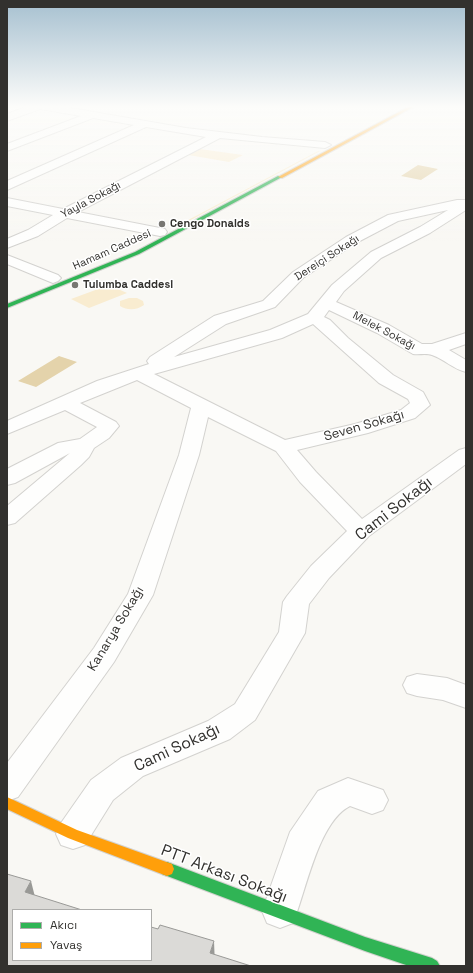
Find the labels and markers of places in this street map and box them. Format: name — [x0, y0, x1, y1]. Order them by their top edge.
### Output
place label: Cengo Donalds — [170, 217, 250, 231]
marker: Cengo Donalds — [157, 219, 167, 229]
place label: Tulumba Caddesi — [83, 278, 173, 292]
marker: Tulumba Caddesi — [70, 280, 80, 290]

